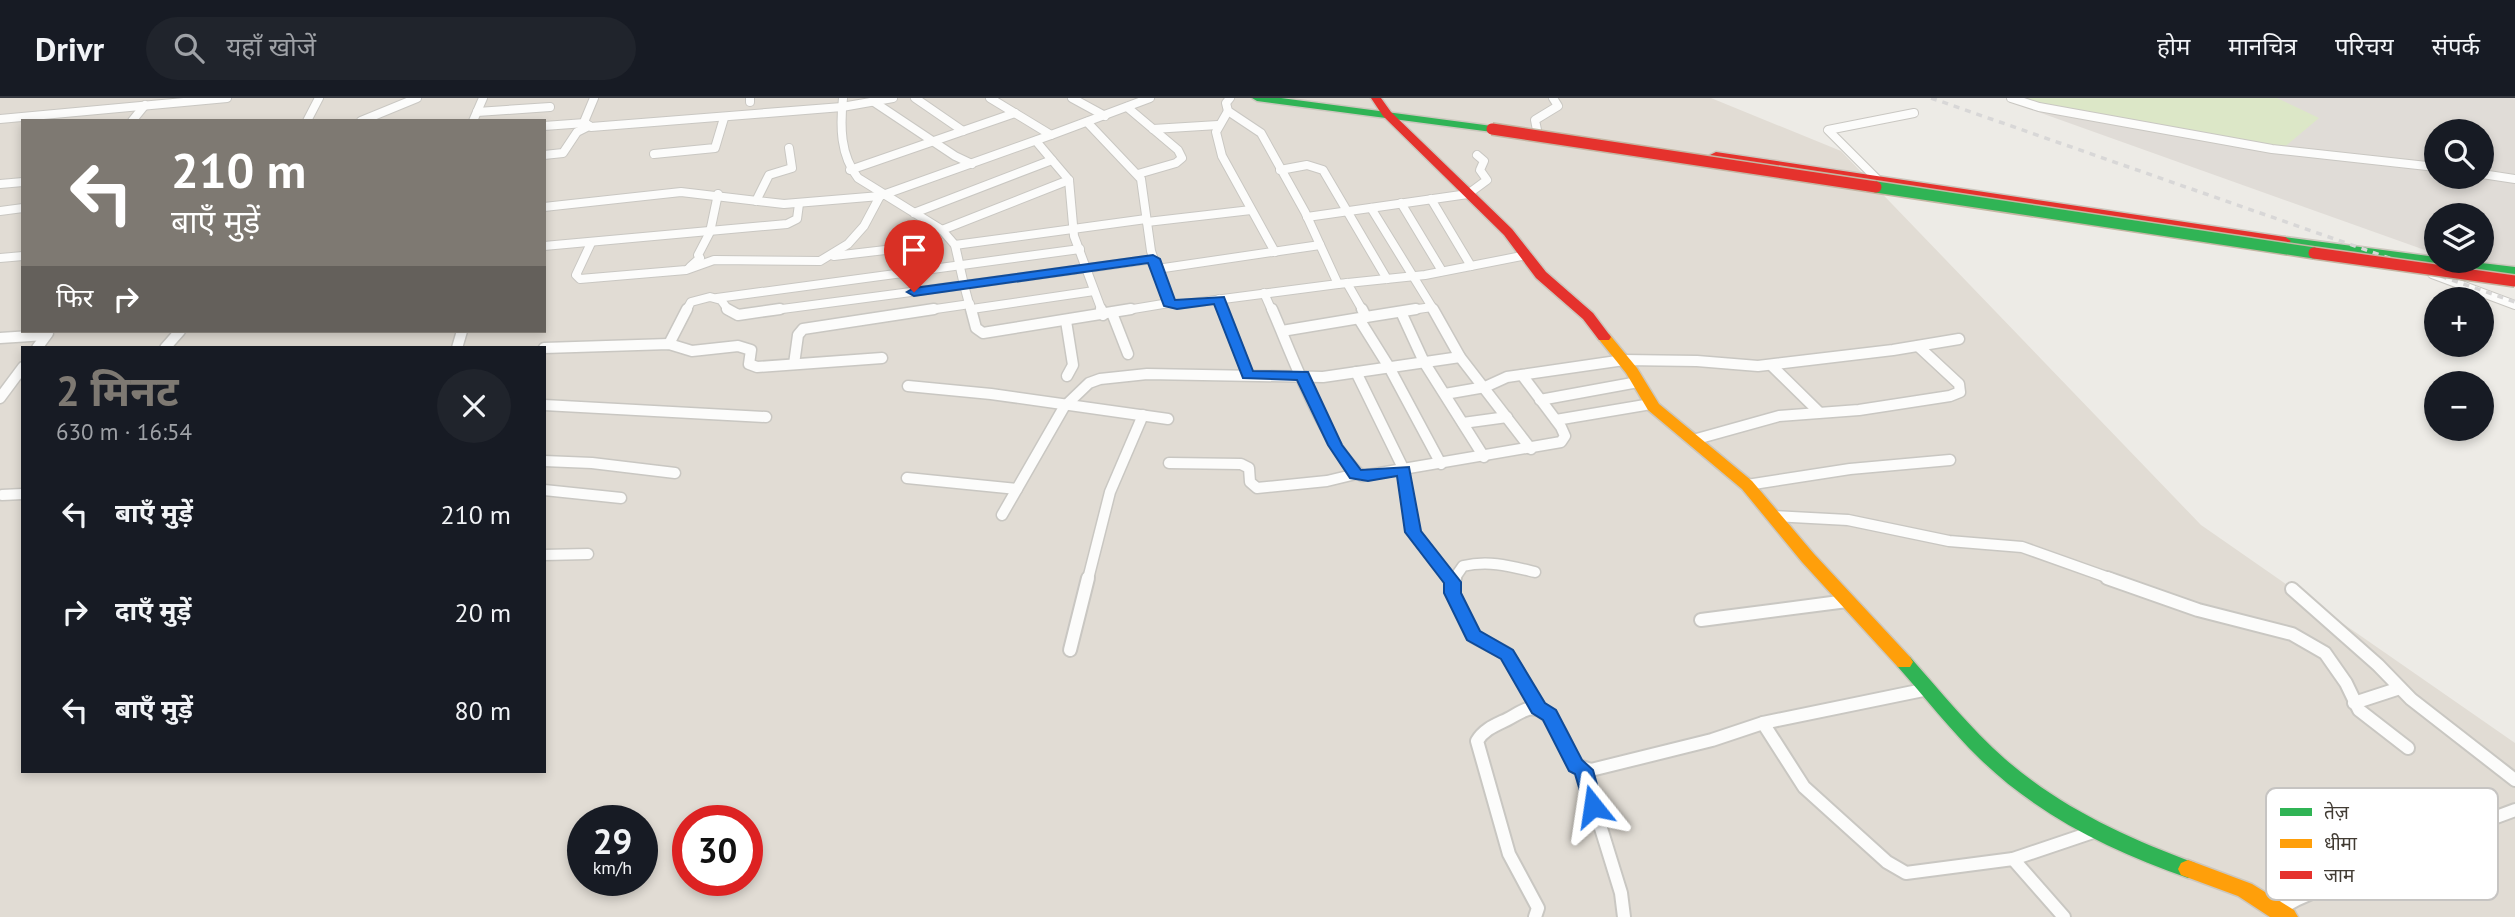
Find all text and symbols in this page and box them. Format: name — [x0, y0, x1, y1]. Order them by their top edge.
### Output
search box — [146, 17, 636, 80]
text: Drivr — [35, 27, 104, 70]
icon: search — [170, 29, 208, 67]
text: यहाँ खोजें — [226, 30, 316, 63]
text: होम — [2157, 31, 2190, 62]
text: मानचित्र — [2228, 31, 2297, 62]
text: परिचय — [2335, 31, 2394, 62]
text: संपर्क — [2432, 31, 2480, 62]
map controls — [2424, 119, 2494, 441]
button: search — [2424, 119, 2494, 189]
text: 210 m — [171, 138, 306, 202]
icon: left — [56, 147, 147, 238]
text: बाएँ मुड़ें — [171, 200, 260, 242]
button: layers — [2424, 203, 2494, 273]
pin — [884, 220, 944, 292]
icon: arrive — [895, 231, 933, 269]
icon: right — [107, 280, 145, 318]
text: फिर — [56, 281, 93, 314]
button: + — [2424, 287, 2494, 357]
text: 2 मिनट — [56, 363, 179, 418]
button: close — [437, 369, 511, 443]
button: − — [2424, 371, 2494, 441]
text: 630 m · 16:54 — [56, 417, 192, 446]
icon: left — [56, 495, 94, 533]
text: बाएँ मुड़ें — [115, 496, 193, 529]
text: 210 m — [440, 498, 511, 531]
icon: right — [56, 593, 94, 631]
text: दाएँ मुड़ें — [115, 594, 191, 627]
text: 20 m — [455, 596, 511, 629]
icon: left — [56, 691, 94, 729]
text: बाएँ मुड़ें — [115, 692, 193, 725]
text: 80 m — [455, 694, 511, 727]
position arrow — [1556, 769, 1630, 843]
legend — [2266, 788, 2498, 900]
text: तेज़ — [2324, 800, 2350, 824]
speed limit sign: 30 — [672, 805, 763, 896]
text: 29 — [593, 818, 632, 864]
text: धीमा — [2324, 831, 2358, 855]
text: km/h — [593, 856, 632, 879]
text: जाम — [2324, 863, 2355, 887]

